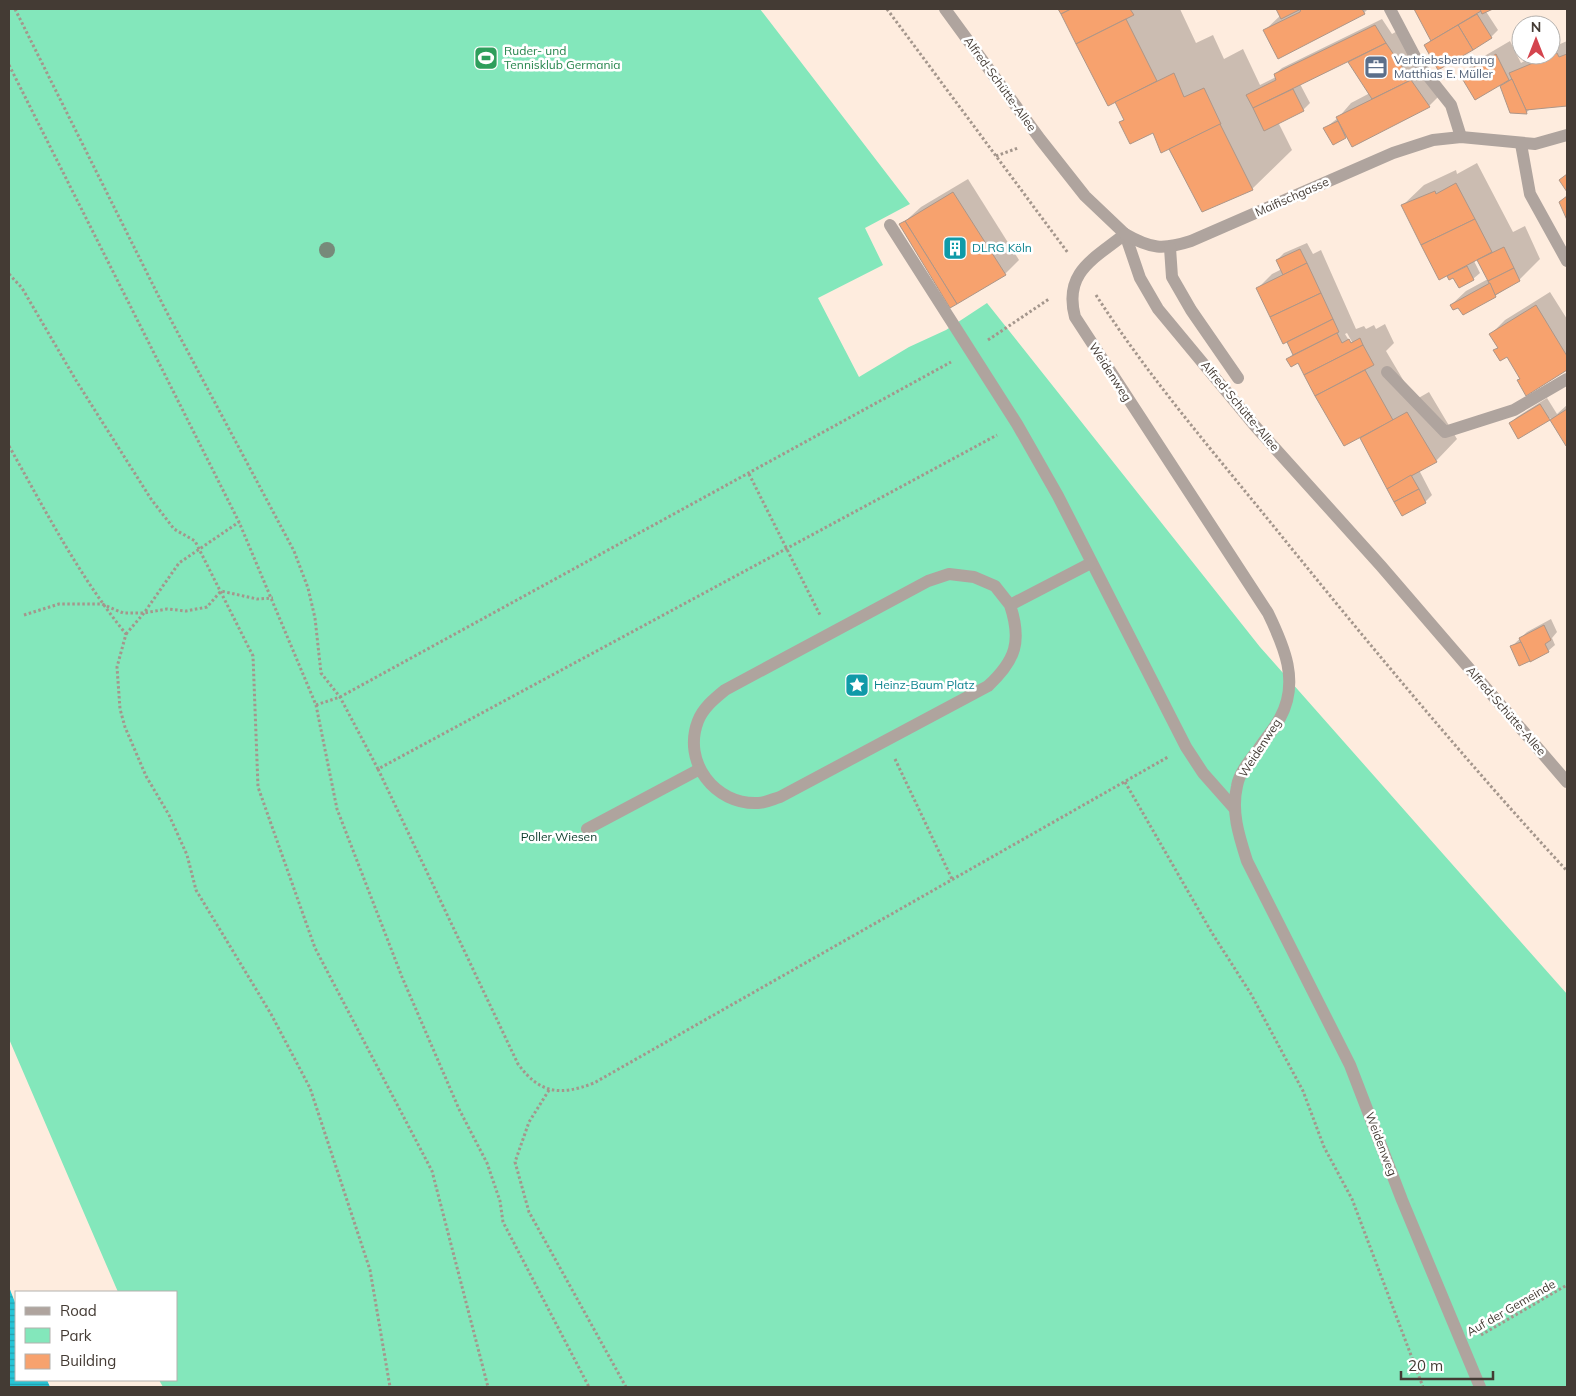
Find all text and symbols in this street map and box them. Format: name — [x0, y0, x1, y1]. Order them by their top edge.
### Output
north arrow — [1511, 15, 1561, 65]
text: N — [1531, 18, 1541, 36]
street label: Alfred-Schütte-Allee — [961, 33, 1040, 134]
place label: Ruder- und Tennisklub Germania — [504, 43, 621, 72]
sports icon: Ruder- und Tennisklub Germania — [473, 45, 499, 71]
place label: Vertriebsberatung Matthias E. Müller — [1394, 52, 1495, 81]
office icon: Vertriebsberatung Matthias E. Müller — [1363, 54, 1389, 80]
street label: Maifischgasse — [1253, 174, 1331, 219]
building icon: DLRG Köln — [942, 235, 968, 261]
place label: DLRG Köln — [972, 240, 1032, 255]
street label: Weidenweg — [1086, 340, 1135, 404]
street label: Alfred-Schütte-Allee — [1198, 357, 1283, 454]
street label: Alfred-Schütte-Allee — [1464, 663, 1549, 758]
place icon: Heinz-Baum Platz — [844, 672, 870, 698]
place label: Heinz-Baum Platz — [874, 677, 975, 692]
street label: Weidenweg — [1235, 716, 1284, 780]
park label: Poller Wiesen — [521, 829, 597, 844]
street label: Weidenweg — [1362, 1110, 1400, 1178]
street label: Auf der Gemeinde — [1464, 1276, 1558, 1339]
legend — [15, 1291, 178, 1381]
text: Road — [60, 1301, 97, 1320]
text: Park — [60, 1326, 92, 1345]
scale bar — [1401, 1348, 1494, 1380]
text: Building — [60, 1351, 116, 1370]
text: 20 m — [1408, 1356, 1443, 1375]

